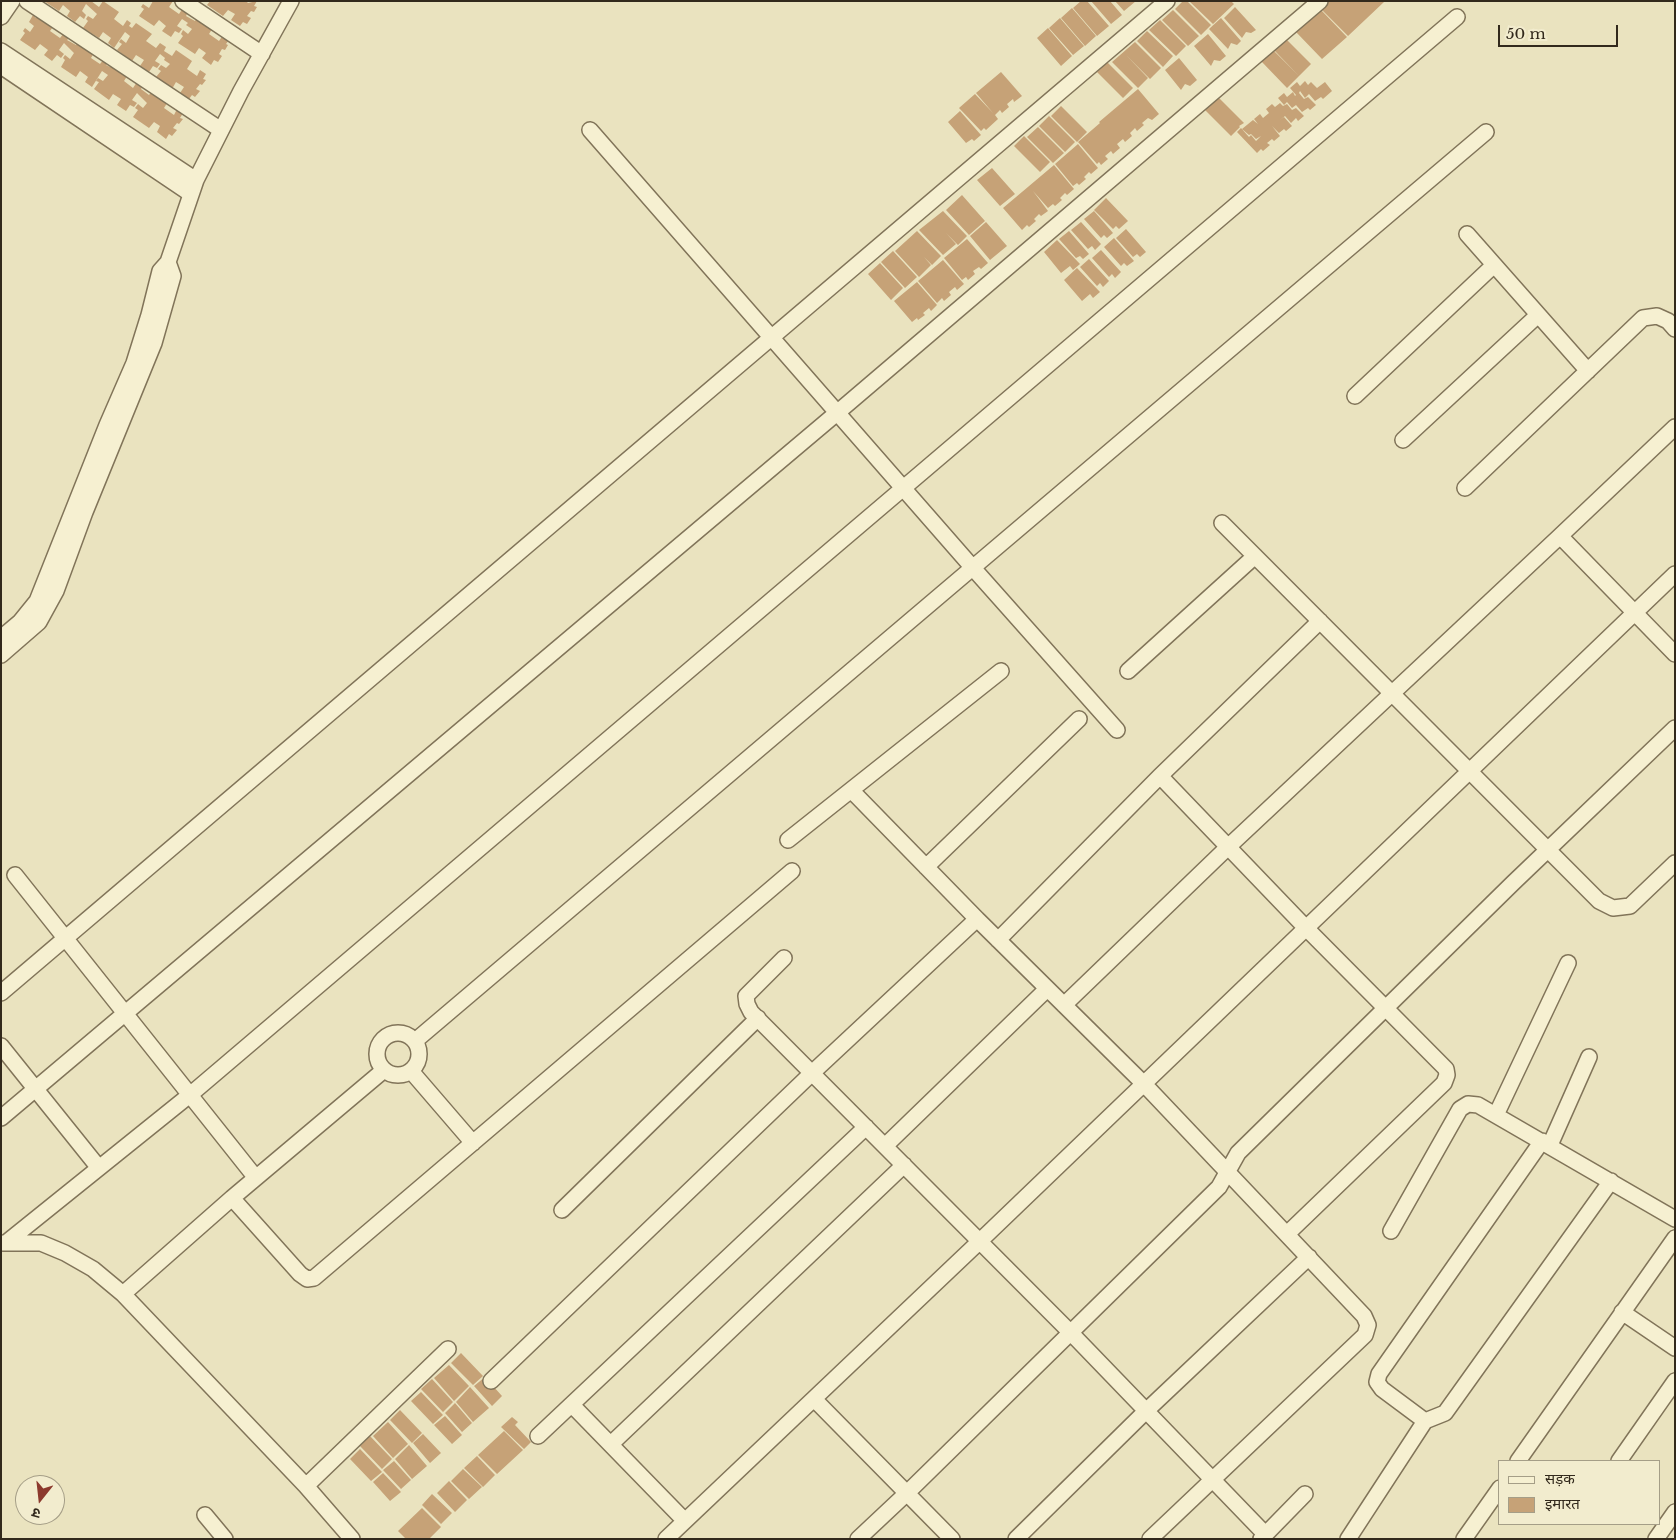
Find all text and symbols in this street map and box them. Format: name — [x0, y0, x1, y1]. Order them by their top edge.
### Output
scale bar — [1501, 15, 1621, 47]
text: 50 m — [1506, 24, 1546, 43]
legend — [1498, 1460, 1661, 1525]
text: सड़क — [1545, 1469, 1575, 1488]
north arrow — [15, 1475, 65, 1525]
text: इमारत — [1545, 1494, 1580, 1513]
text: उ — [30, 1504, 43, 1523]

